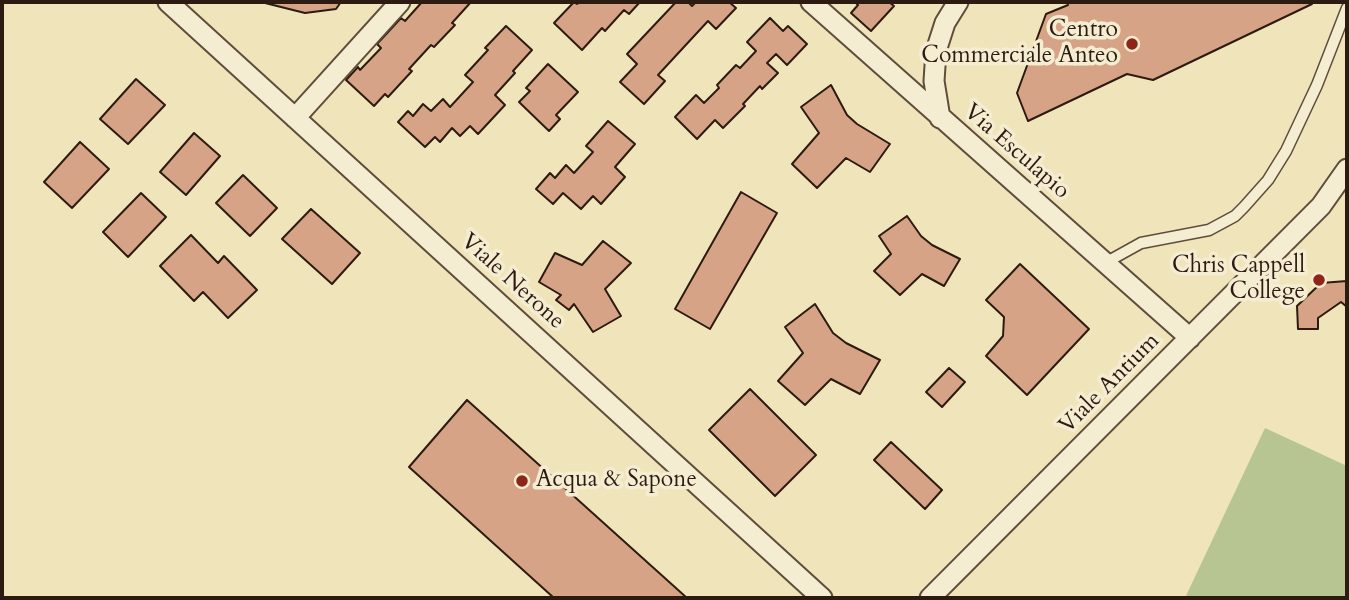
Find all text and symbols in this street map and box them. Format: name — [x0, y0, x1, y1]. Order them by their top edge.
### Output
place label: Centro Commerciale Anteo — [921, 17, 1118, 71]
marker: Centro Commerciale Anteo — [1124, 36, 1140, 52]
street label: Via Esculapio — [957, 98, 1075, 206]
street label: Viale Nerone — [454, 228, 570, 336]
place label: Chris Cappell College — [1172, 253, 1305, 307]
marker: Chris Cappell College — [1311, 272, 1327, 288]
street label: Viale Antium — [1054, 328, 1166, 440]
place label: Acqua & Sapone — [536, 467, 697, 495]
marker: Acqua & Sapone — [514, 473, 530, 489]

